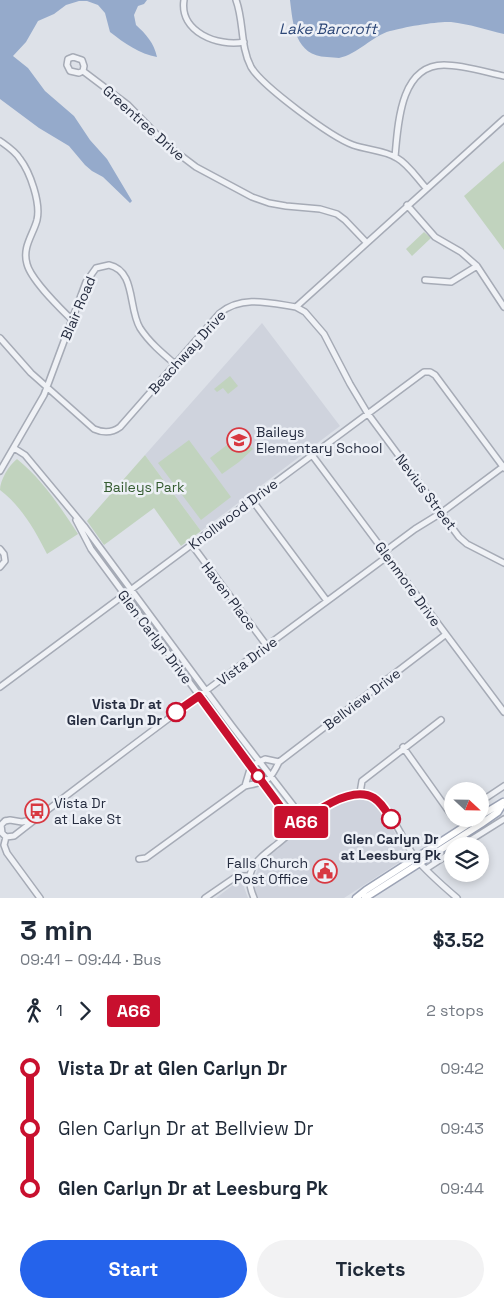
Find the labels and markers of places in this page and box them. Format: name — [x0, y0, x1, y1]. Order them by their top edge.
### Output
place label: Baileys Elementary School — [256, 423, 382, 457]
school or university icon: Baileys Elementary School — [226, 427, 252, 453]
place label: Vista Dr at Glen Carlyn Dr — [67, 695, 162, 729]
marker: Vista Dr at Glen Carlyn Dr — [166, 702, 186, 722]
unlabelled marker — [251, 769, 265, 783]
place label: Vista Dr at Lake St — [54, 794, 121, 828]
bus stop icon: Vista Dr at Lake St — [24, 798, 50, 824]
marker: Glen Carlyn Dr at Leesburg Pk — [381, 809, 401, 829]
place label: Glen Carlyn Dr at Leesburg Pk — [341, 830, 441, 864]
place label: Falls Church Post Office — [227, 854, 308, 888]
public building icon: Falls Church Post Office — [312, 858, 338, 884]

